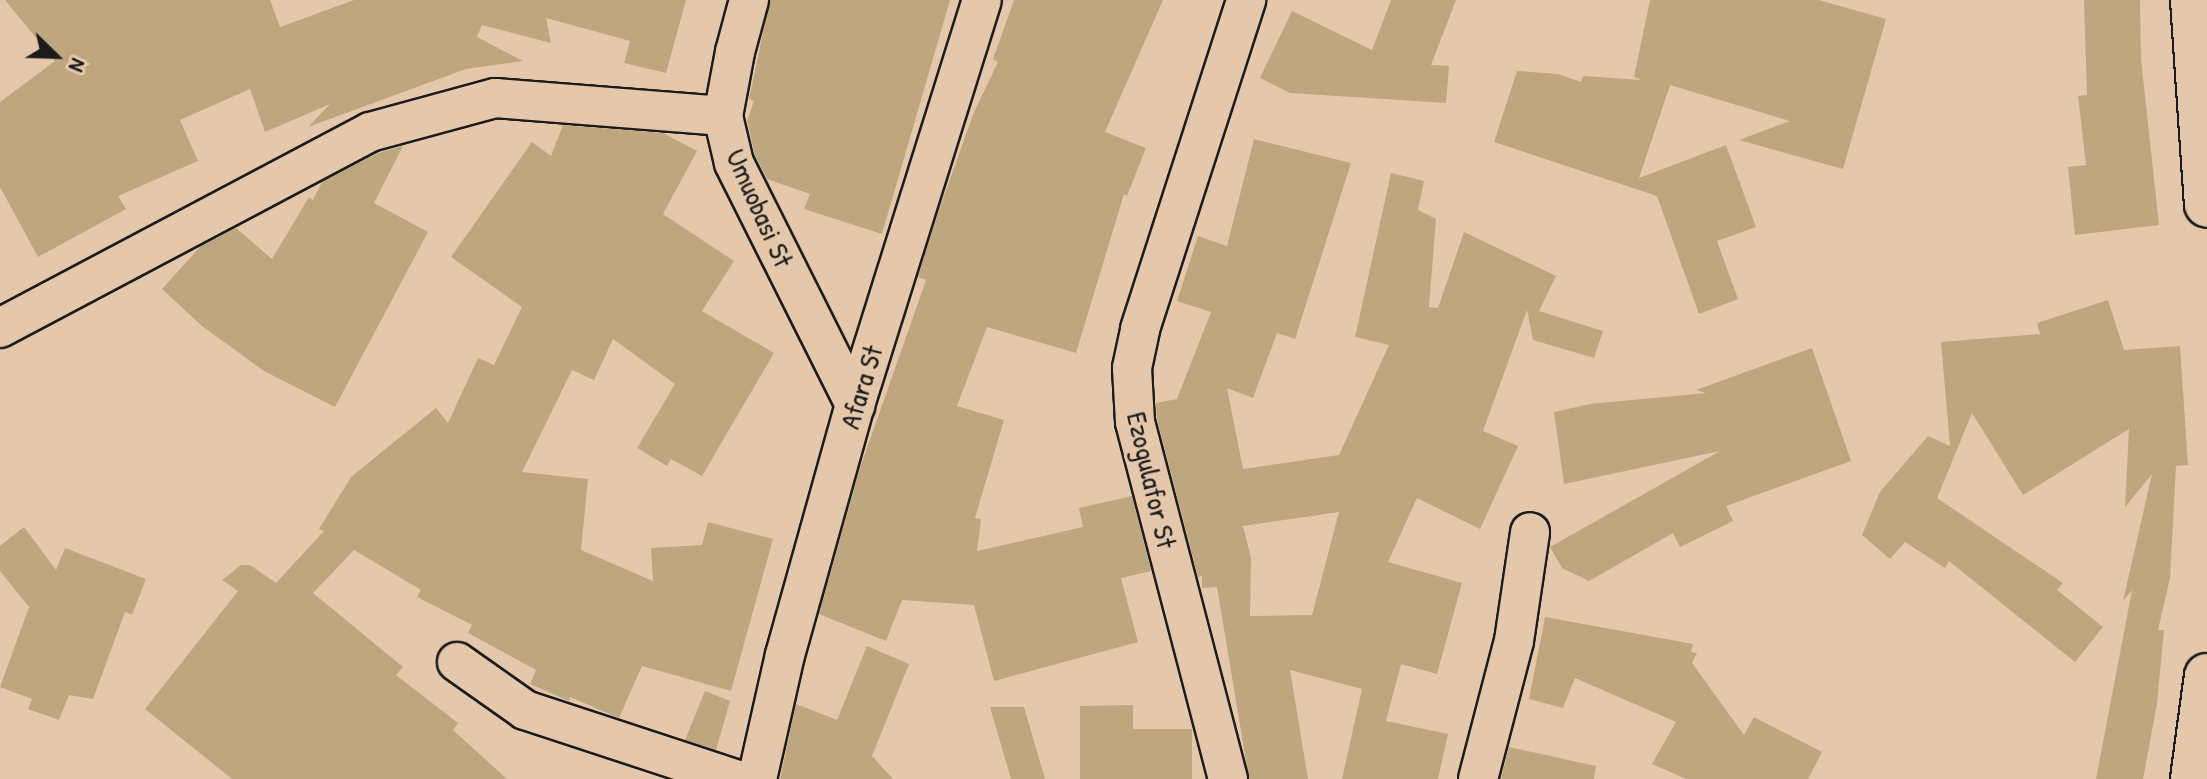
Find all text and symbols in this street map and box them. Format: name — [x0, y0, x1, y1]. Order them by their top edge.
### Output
north arrow — [16, 16, 96, 96]
text: N — [62, 54, 94, 77]
street label: Umuobasi St — [719, 144, 801, 272]
street label: Afara St — [832, 341, 890, 433]
street label: Ezogulafor St — [1120, 409, 1184, 551]

